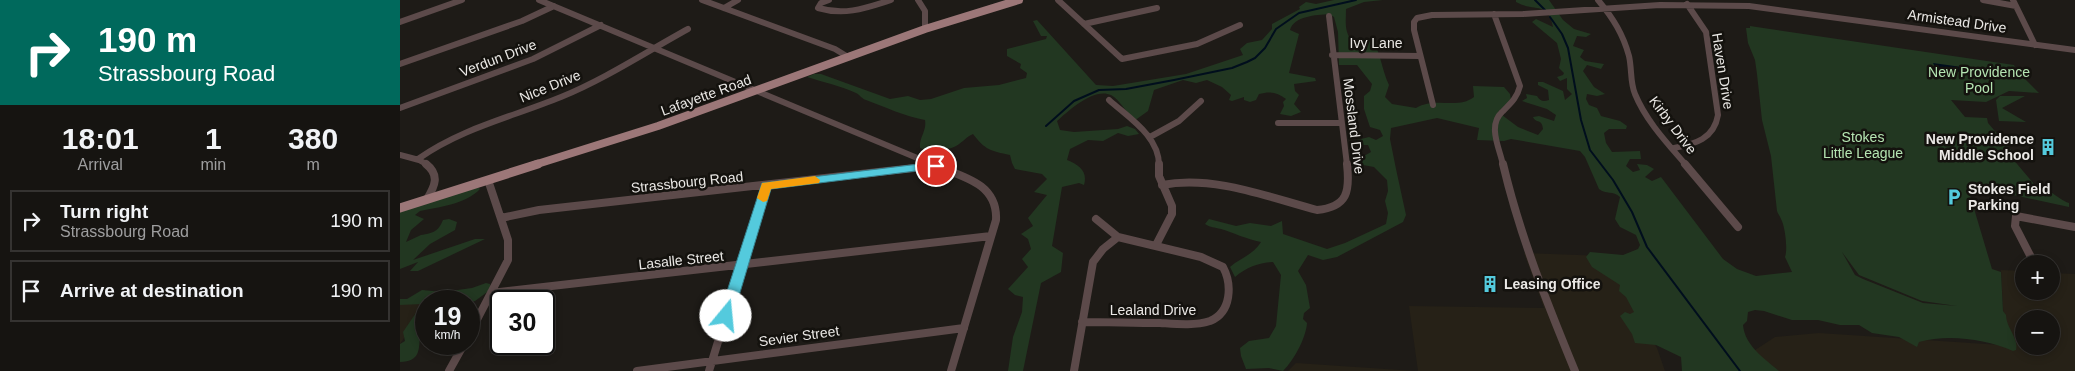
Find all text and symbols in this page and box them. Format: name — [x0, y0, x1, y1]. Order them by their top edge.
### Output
street label: Armistead Drive — [1907, 6, 2008, 36]
icon: right — [15, 20, 80, 85]
text: 190 m — [98, 20, 197, 59]
street label: Haven Drive — [1709, 32, 1737, 111]
street label: Ivy Lane — [1350, 35, 1403, 51]
street label: Verdun Drive — [457, 36, 539, 80]
text: Strassbourg Road — [98, 61, 275, 86]
park label: New Providence Pool — [1928, 64, 2030, 96]
street label: Nice Drive — [517, 66, 583, 106]
street label: Lafayette Road — [659, 71, 753, 119]
street label: Mossland Drive — [1340, 77, 1368, 175]
street label: Kirby Drive — [1646, 93, 1700, 157]
text: 18:01 — [62, 122, 139, 155]
text: 1 — [205, 122, 222, 155]
text: 380 — [288, 122, 338, 155]
park label: Stokes Little League — [1823, 129, 1903, 161]
place label: New Providence Middle School — [1926, 131, 2034, 163]
building icon: New Providence Middle School — [2038, 137, 2058, 157]
pin — [915, 145, 957, 187]
icon: arrive — [922, 152, 950, 180]
text: Arrival — [78, 156, 123, 173]
text: min — [200, 156, 226, 173]
text: m — [306, 156, 320, 173]
street label: Strassbourg Road — [630, 168, 744, 196]
place label: Stokes Field Parking — [1968, 181, 2050, 213]
parking icon: Stokes Field Parking — [1944, 187, 1964, 207]
text: Turn right — [60, 201, 148, 222]
icon: right — [17, 207, 45, 235]
text: 190 m — [330, 210, 383, 231]
text: Strassbourg Road — [60, 223, 189, 240]
street label: Lasalle Street — [638, 248, 725, 272]
map controls — [2015, 255, 2060, 355]
button: + — [2015, 255, 2060, 300]
building icon: Leasing Office — [1480, 274, 1500, 294]
place label: Leasing Office — [1504, 276, 1601, 292]
icon: arrive — [17, 277, 45, 305]
text: Arrive at destination — [60, 280, 244, 301]
text: 190 m — [330, 280, 383, 301]
position arrow — [699, 289, 751, 341]
speed limit sign: 30 — [490, 290, 555, 355]
text: 19 — [434, 302, 461, 330]
street label: Lealand Drive — [1110, 302, 1196, 318]
button: − — [2015, 310, 2060, 355]
street label: Sevier Street — [758, 322, 840, 350]
text: km/h — [434, 328, 461, 342]

